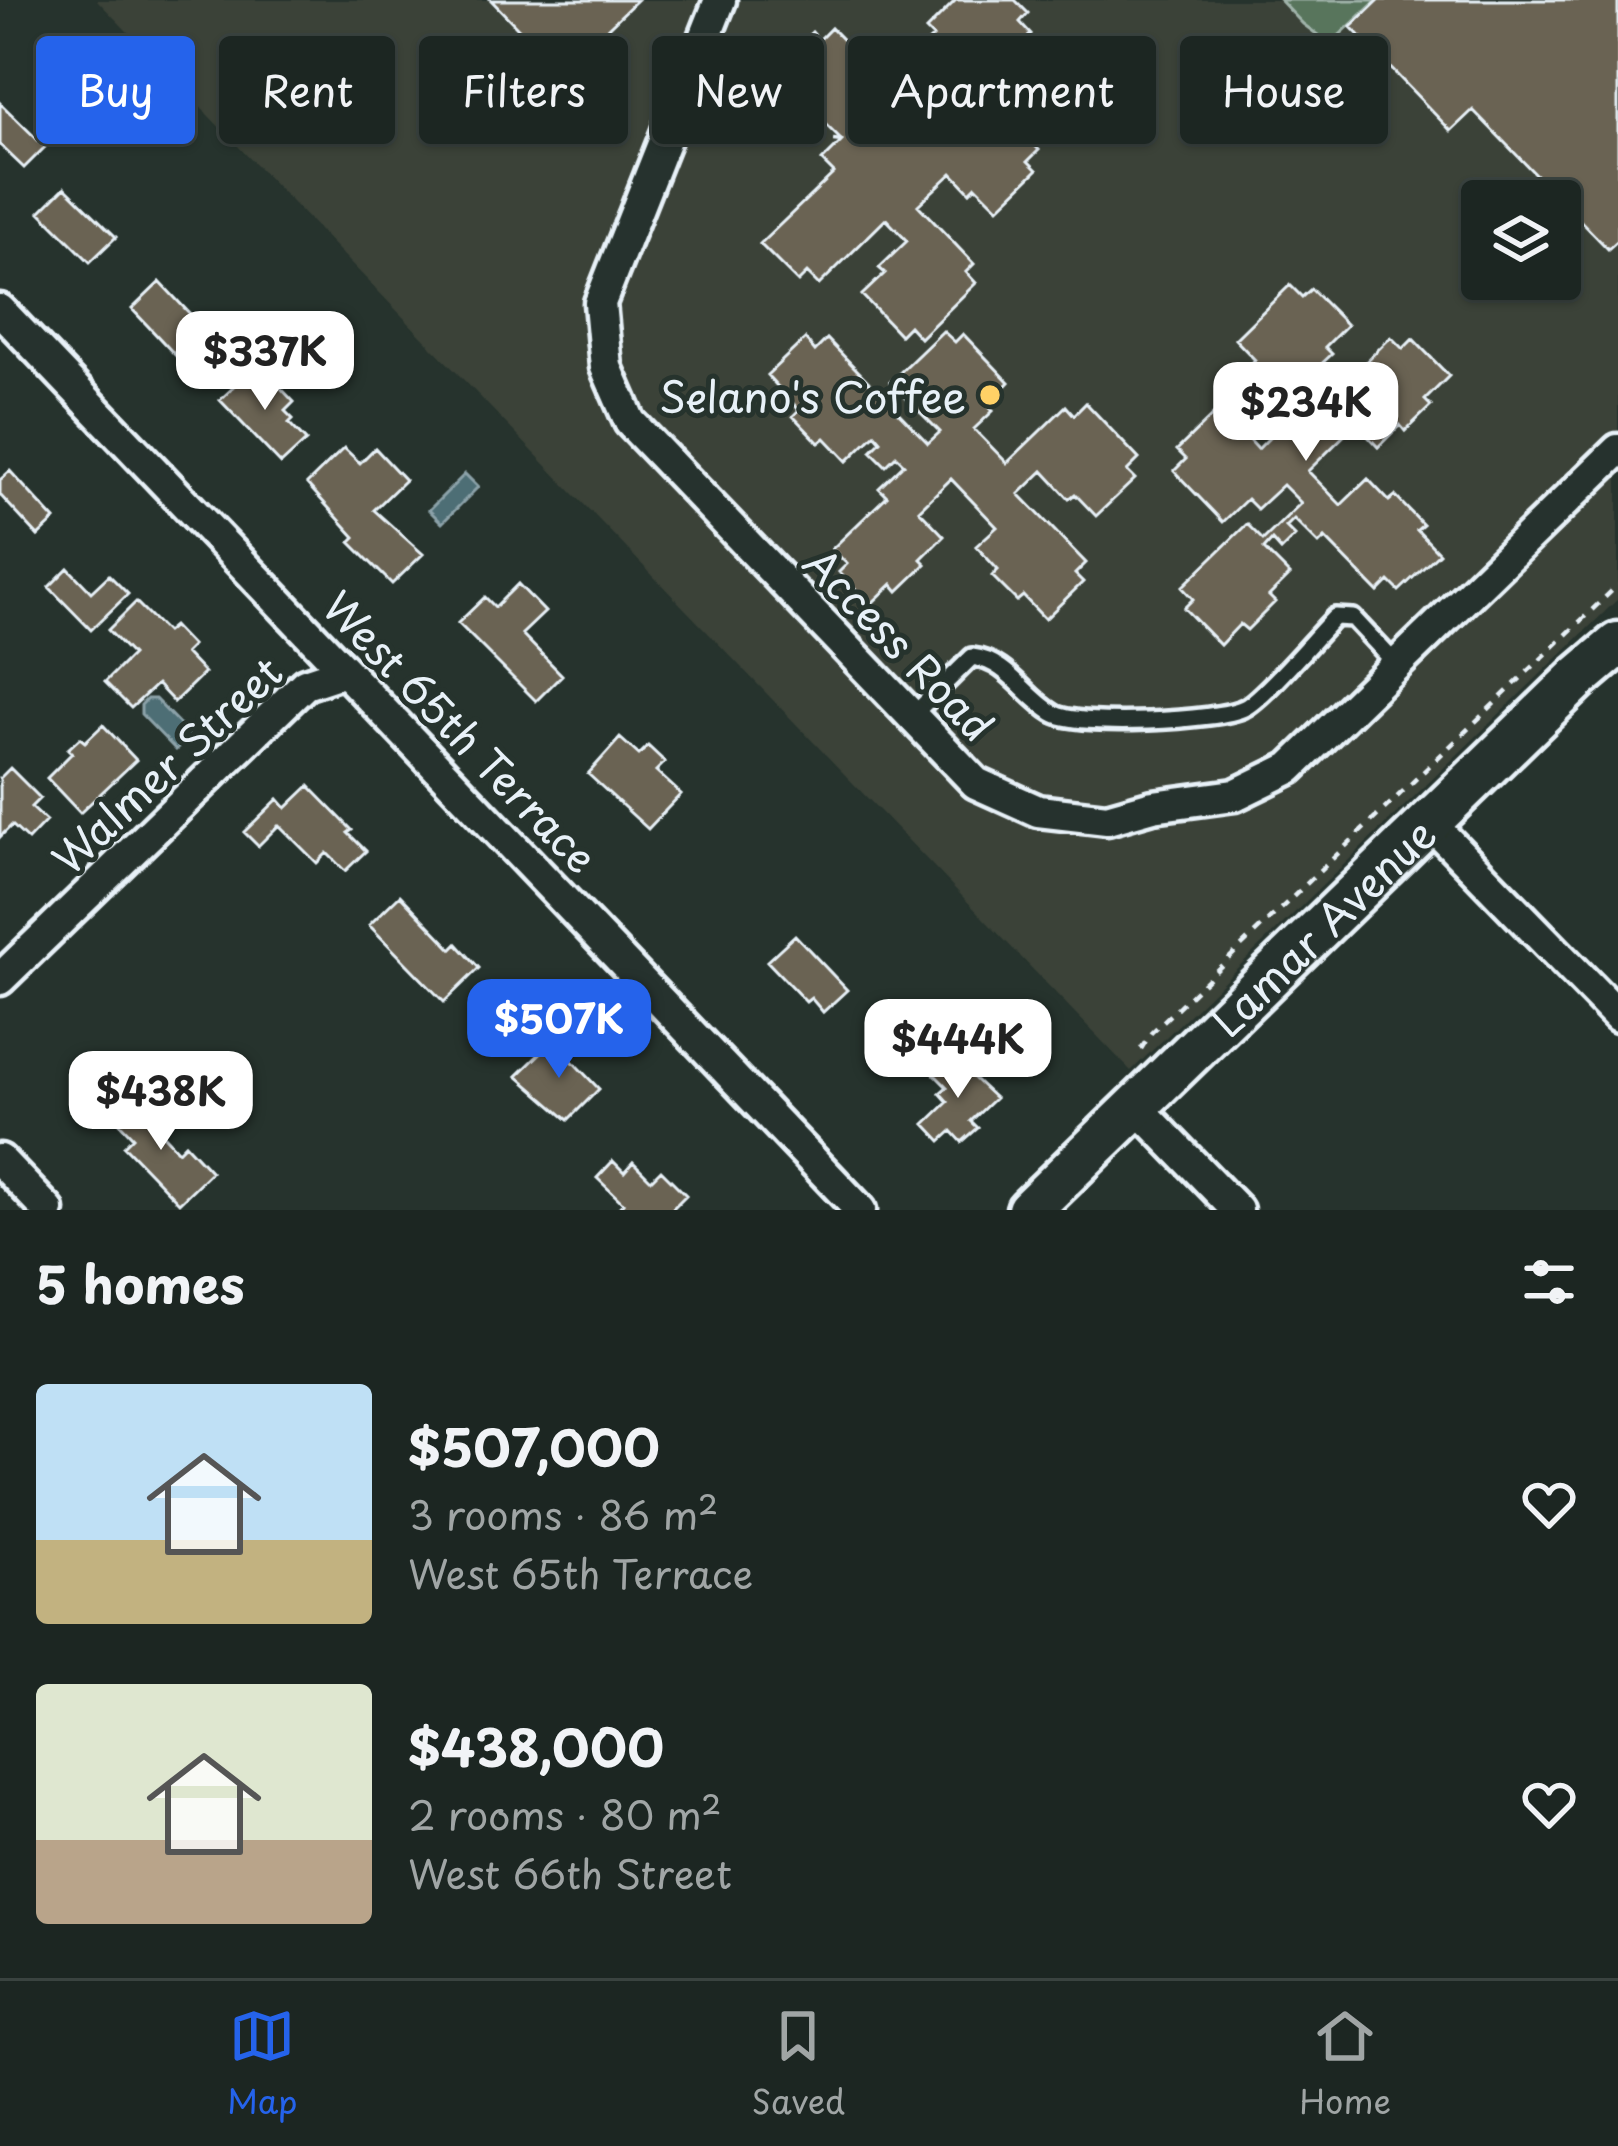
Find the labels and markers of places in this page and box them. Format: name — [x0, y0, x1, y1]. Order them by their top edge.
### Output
pin: $337K — [181, 311, 349, 413]
pin: $234K — [1222, 362, 1390, 464]
place label: Selano's Coffee — [659, 364, 966, 427]
marker: Selano's Coffee — [977, 382, 1003, 408]
pin: $507K — [475, 979, 643, 1081]
pin: $444K — [874, 999, 1042, 1101]
pin: $438K — [77, 1051, 245, 1153]

